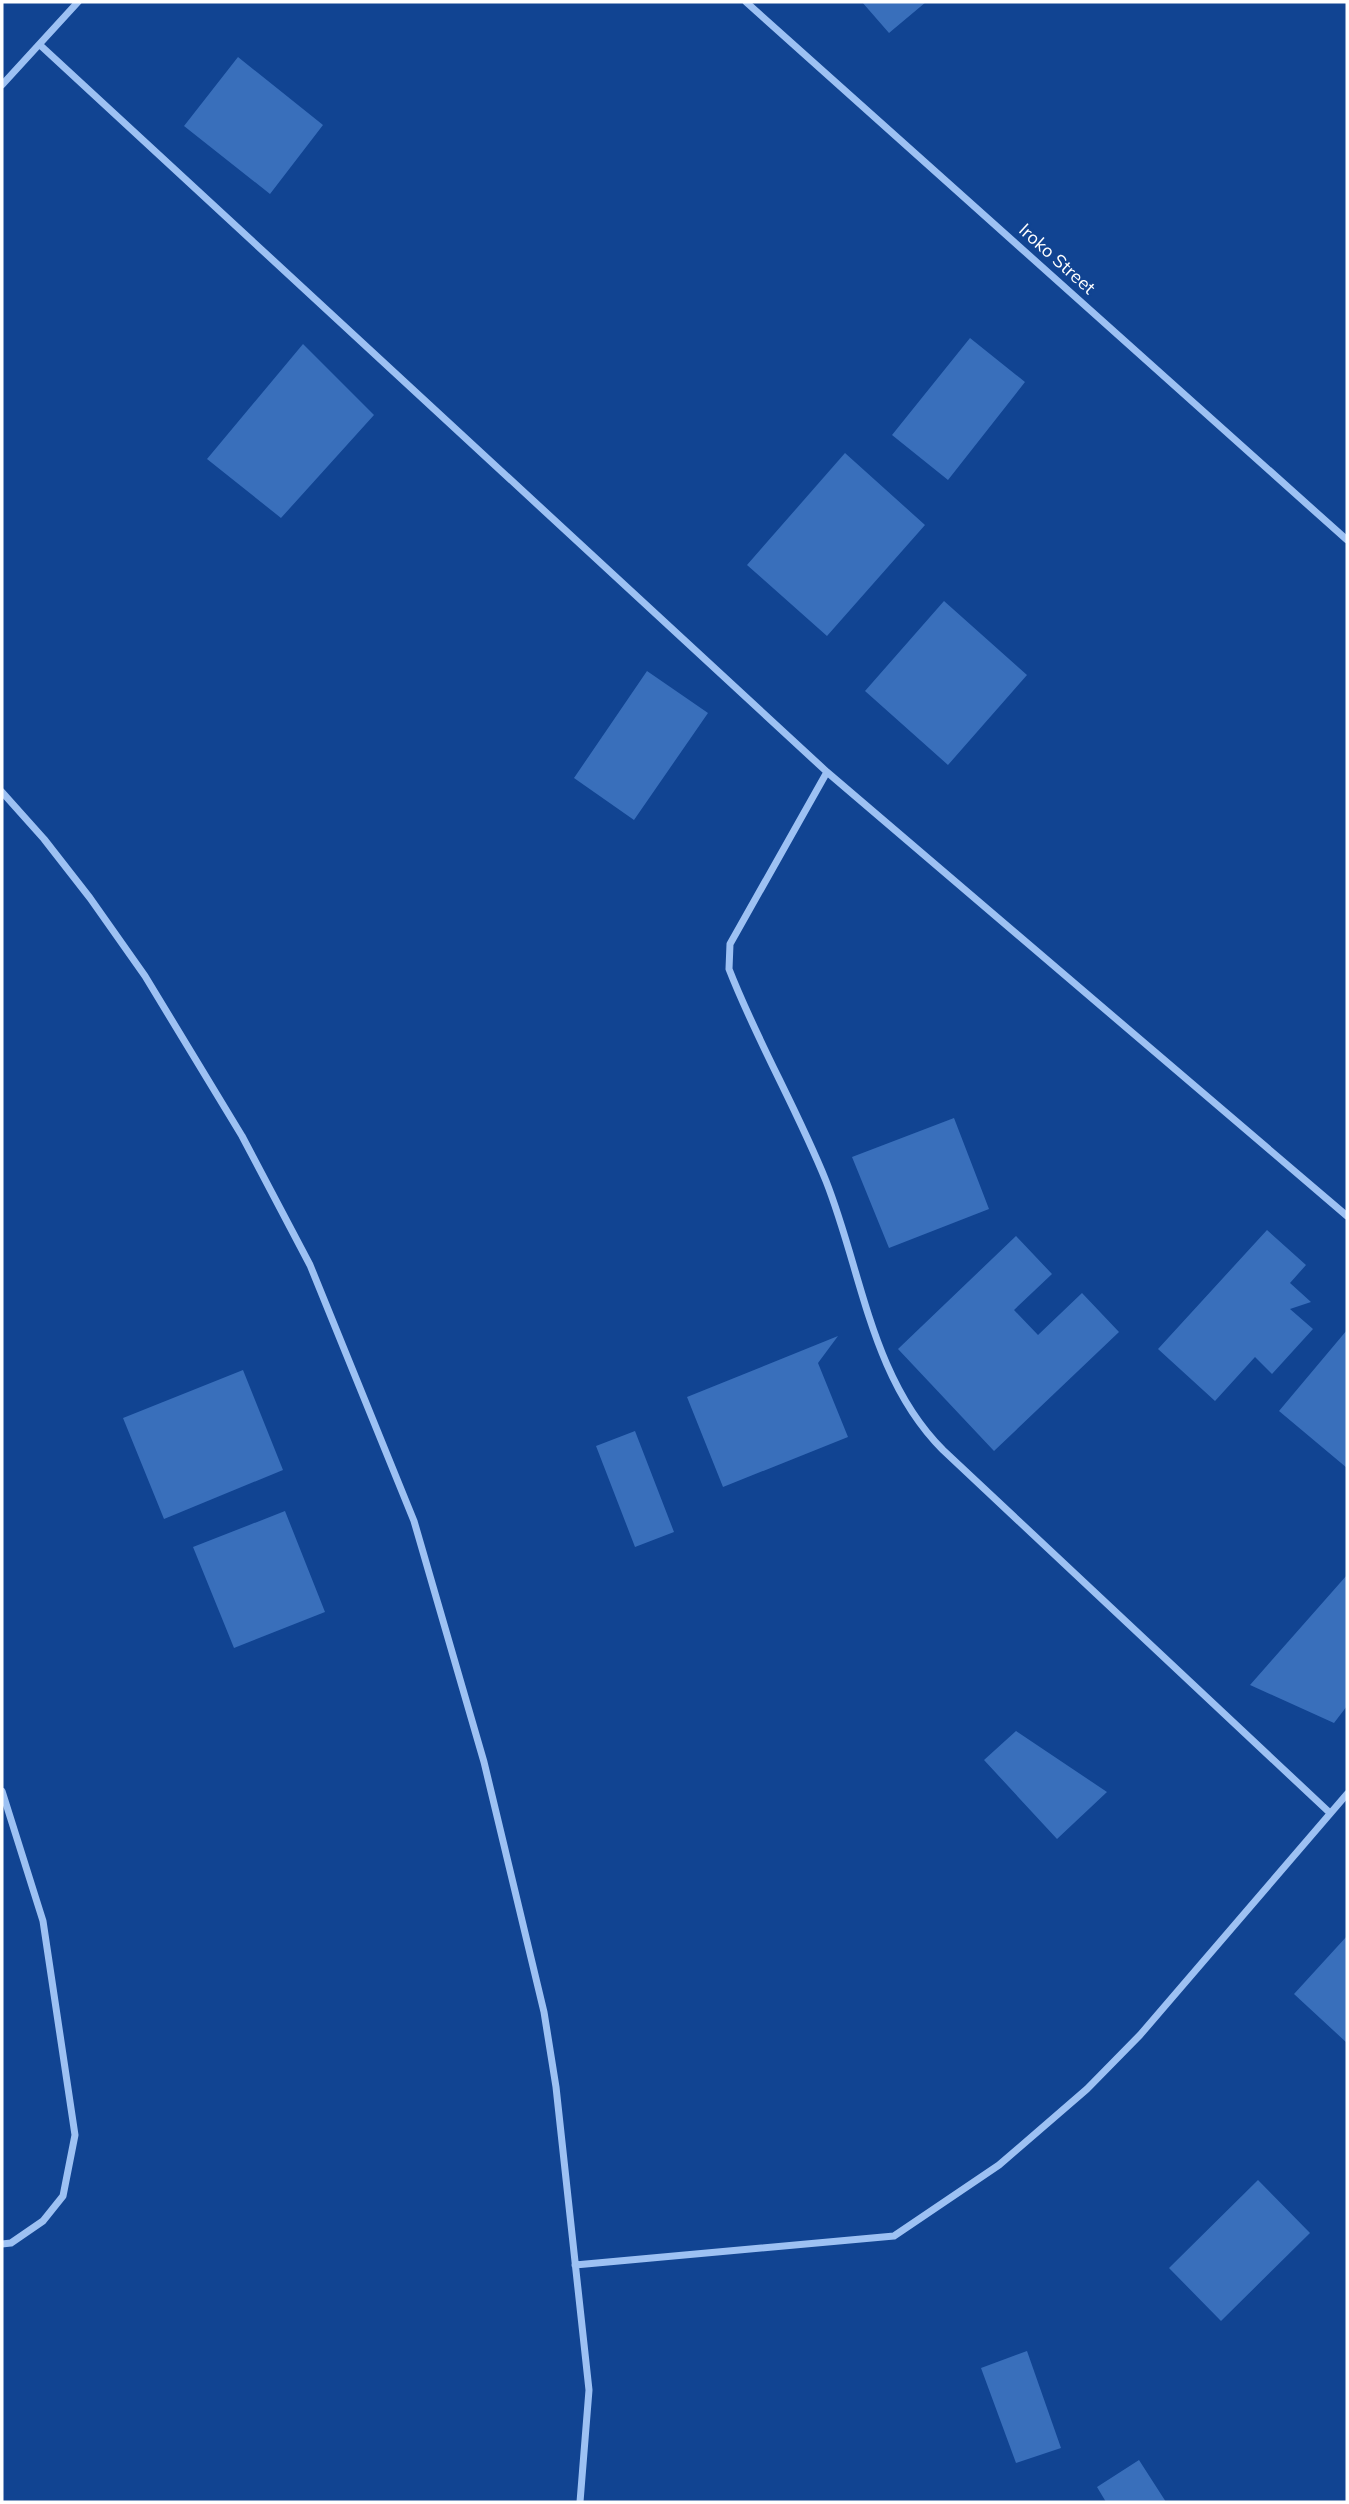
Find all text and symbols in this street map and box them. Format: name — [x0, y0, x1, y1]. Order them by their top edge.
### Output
street label: Iroko Street — [1014, 218, 1100, 299]

